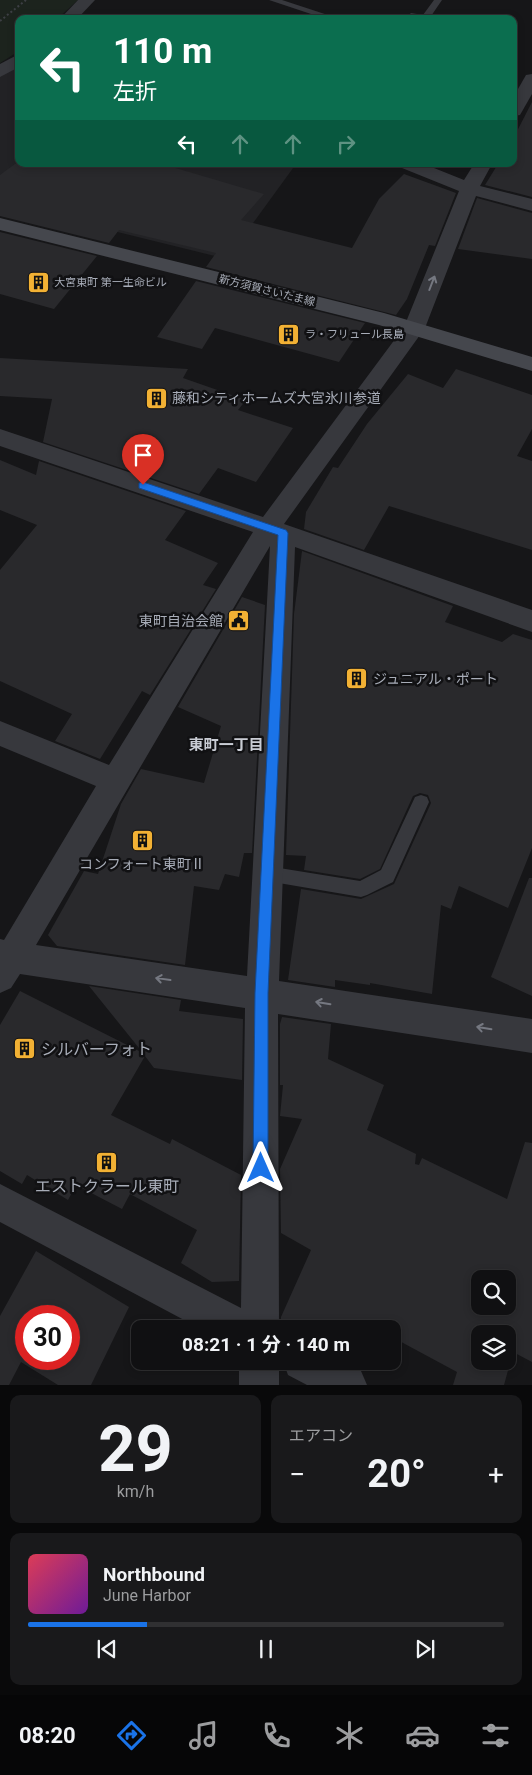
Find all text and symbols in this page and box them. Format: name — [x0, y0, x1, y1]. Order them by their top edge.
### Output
text: 110 m — [113, 31, 212, 72]
icon: left — [30, 35, 95, 100]
text: 左折 — [113, 79, 157, 104]
icon: left — [173, 130, 201, 158]
icon: ahead — [226, 130, 254, 158]
icon: ahead — [279, 130, 307, 158]
icon: right — [332, 130, 360, 158]
building icon: 大宮東町 第一生命ビル — [26, 270, 50, 294]
street label: 新方須賀さいたま線 — [217, 272, 316, 309]
place label: 大宮東町 第一生命ビル — [54, 276, 167, 289]
one-way arrow — [428, 276, 437, 291]
building icon: ラ・フリュール長島 — [277, 322, 301, 346]
place label: ラ・フリュール長島 — [305, 328, 404, 341]
building icon: 藤和シティホームズ大宮氷川参道 — [144, 386, 168, 410]
place label: 藤和シティホームズ大宮氷川参道 — [172, 390, 381, 406]
pin — [122, 434, 164, 485]
icon: arrive — [129, 441, 157, 469]
public building icon: 東町自治会館 — [227, 609, 251, 633]
place label: 東町自治会館 — [139, 613, 223, 629]
building icon: ジュニアル・ポート — [345, 667, 369, 691]
place label: ジュニアル・ポート — [373, 671, 498, 687]
district label: 東町一丁目 — [188, 736, 264, 754]
building icon: コンフォート東町Ⅱ — [130, 829, 154, 853]
place label: コンフォート東町Ⅱ — [79, 856, 205, 872]
one-way arrow — [155, 973, 171, 983]
one-way arrow — [316, 998, 332, 1008]
one-way arrow — [476, 1022, 492, 1032]
building icon: シルバーフォト — [13, 1037, 37, 1061]
place label: シルバーフォト — [41, 1040, 152, 1059]
position arrow — [234, 1141, 286, 1193]
building icon: エストクラール東町 — [95, 1150, 119, 1174]
place label: エストクラール東町 — [35, 1177, 179, 1196]
map controls — [471, 1270, 516, 1370]
button: search — [471, 1270, 516, 1315]
speed limit sign: 30 — [15, 1305, 80, 1370]
button: layers — [471, 1325, 516, 1370]
text: 08:21 · 1 分 · 140 m — [182, 1333, 350, 1356]
text: 29 — [98, 1411, 173, 1487]
text: エアコン — [289, 1426, 353, 1445]
text: 20° — [367, 1452, 426, 1496]
text: − — [289, 1458, 305, 1491]
text: + — [488, 1458, 504, 1491]
text: km/h — [117, 1482, 154, 1501]
text: Northbound — [103, 1563, 205, 1586]
text: June Harbor — [103, 1586, 191, 1605]
icon: previous — [93, 1635, 121, 1663]
icon: pause — [252, 1635, 280, 1663]
icon: next — [411, 1635, 439, 1663]
icon: directions — [114, 1718, 149, 1753]
icon: music — [186, 1718, 221, 1753]
icon: phone — [259, 1718, 294, 1753]
icon: climate — [332, 1718, 367, 1753]
icon: car — [405, 1718, 440, 1753]
icon: filters — [478, 1718, 513, 1753]
text: 08:20 — [19, 1723, 76, 1748]

